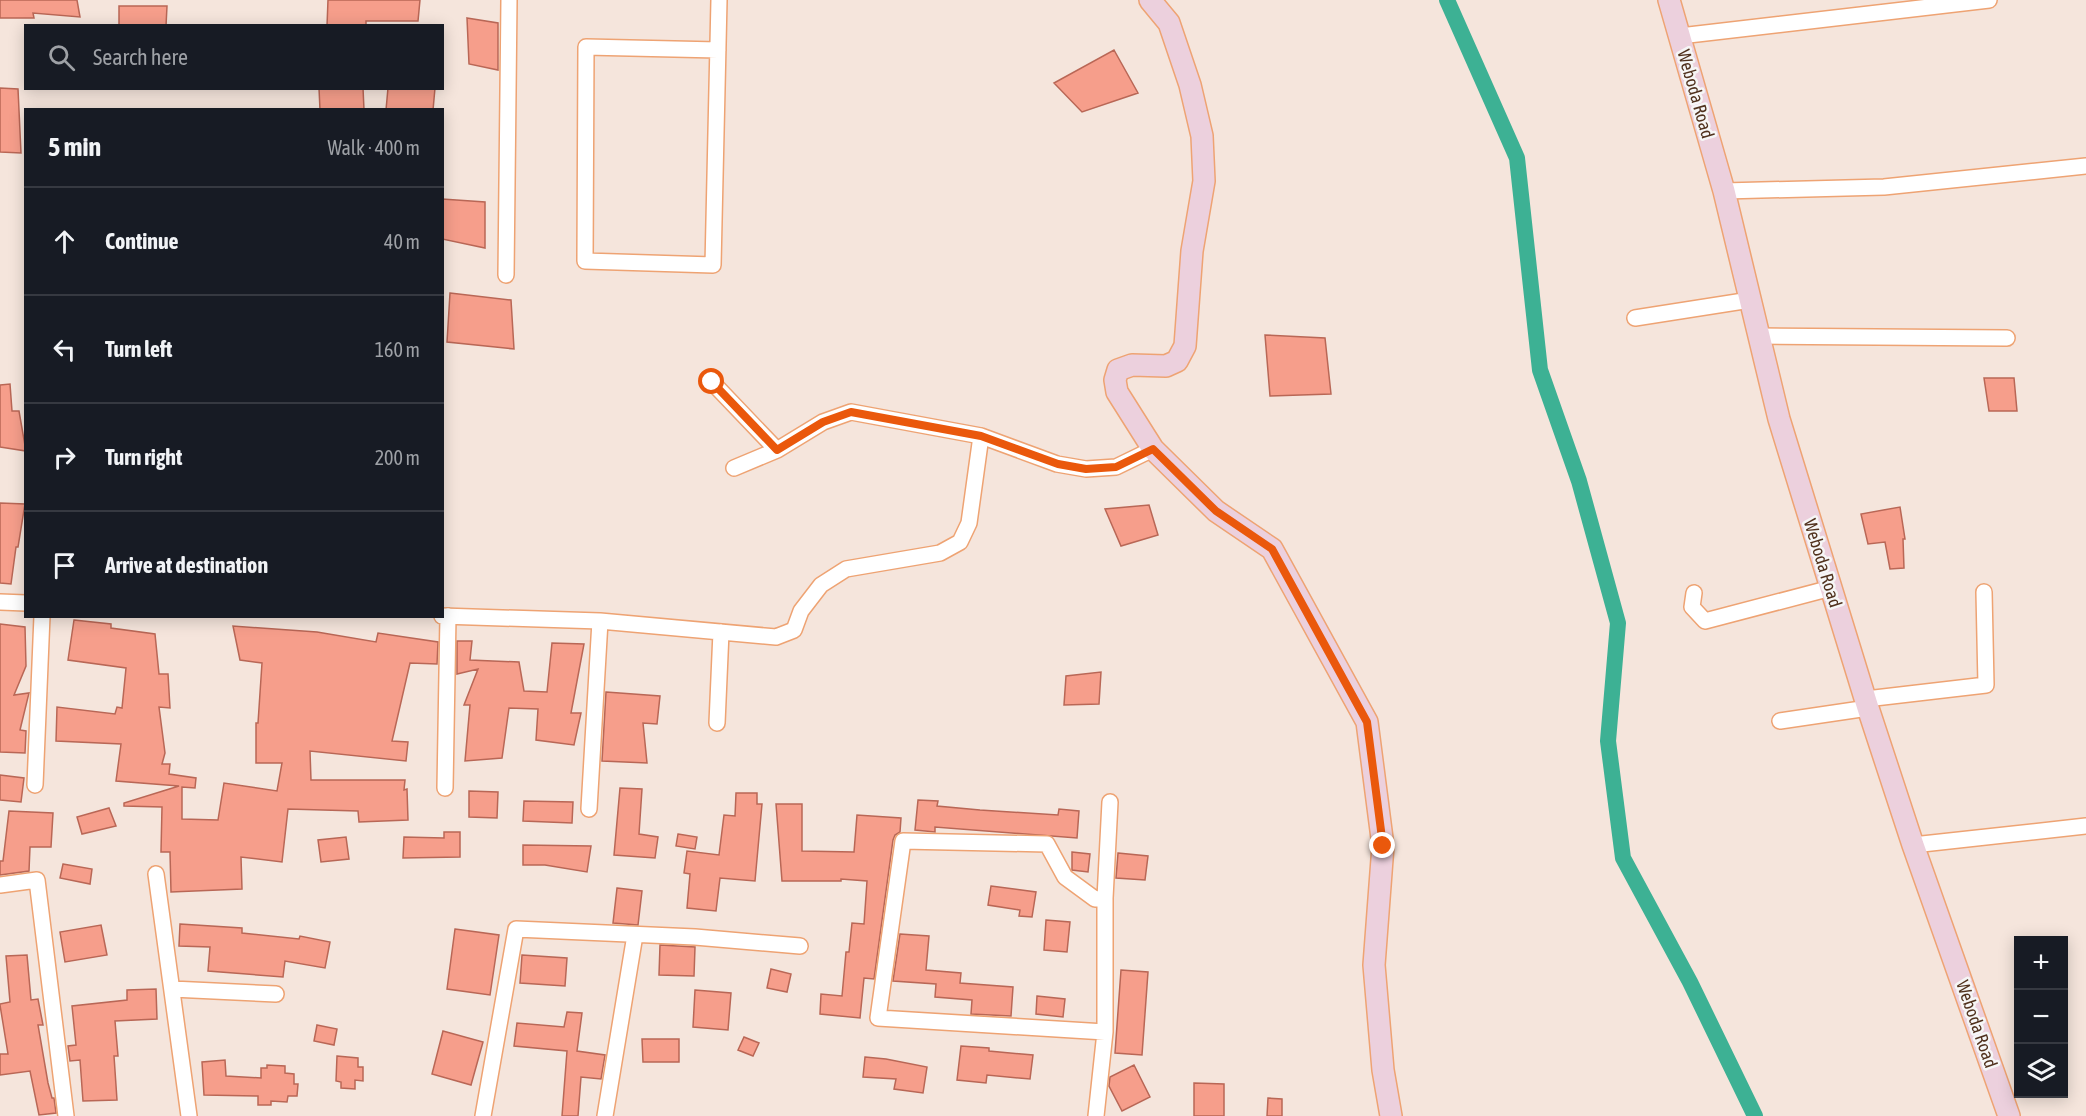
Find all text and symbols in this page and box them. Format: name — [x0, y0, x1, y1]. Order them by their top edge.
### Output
search box — [24, 24, 444, 90]
icon: search — [45, 41, 78, 74]
text: Search here — [93, 44, 188, 70]
street label: Weboda Road — [1673, 47, 1719, 141]
text: 5 min — [48, 132, 101, 162]
text: Walk · 400 m — [328, 136, 420, 159]
icon: ahead — [48, 225, 81, 258]
text: Continue — [105, 228, 179, 254]
text: 40 m — [384, 230, 420, 253]
icon: left — [48, 333, 81, 366]
text: Turn left — [105, 336, 172, 362]
text: 160 m — [375, 338, 420, 361]
route start — [698, 368, 724, 394]
icon: right — [48, 441, 81, 474]
text: Turn right — [105, 444, 182, 470]
text: 200 m — [375, 446, 420, 469]
street label: Weboda Road — [1800, 516, 1846, 610]
icon: arrive — [48, 549, 81, 582]
text: Arrive at destination — [105, 552, 268, 578]
route end — [1369, 832, 1395, 858]
map controls — [2014, 936, 2068, 1098]
button: + — [2014, 936, 2068, 990]
street label: Weboda Road — [1952, 977, 2002, 1071]
button: − — [2014, 990, 2068, 1044]
button: layers — [2014, 1044, 2068, 1098]

